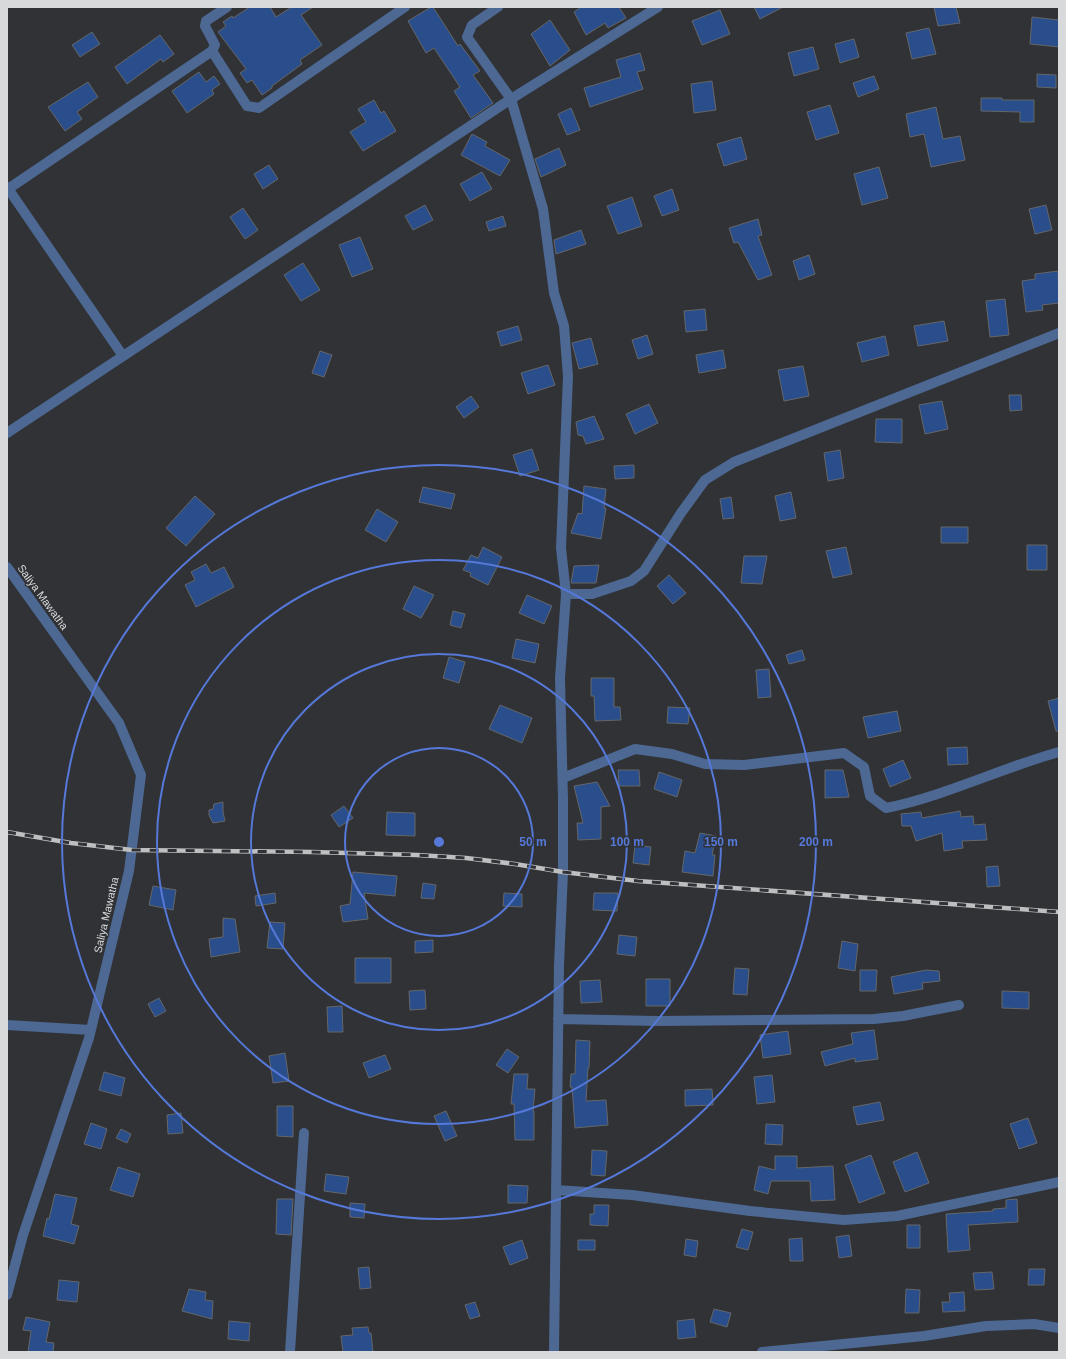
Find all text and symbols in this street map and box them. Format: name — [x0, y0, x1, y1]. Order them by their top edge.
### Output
street label: Saliya Mawatha — [15, 562, 71, 633]
centre of rings — [432, 835, 446, 849]
text: 50 m — [519, 835, 547, 849]
text: 100 m — [610, 835, 644, 849]
text: 150 m — [704, 835, 738, 849]
text: 200 m — [799, 835, 833, 849]
street label: Saliya Mawatha — [91, 875, 121, 954]

